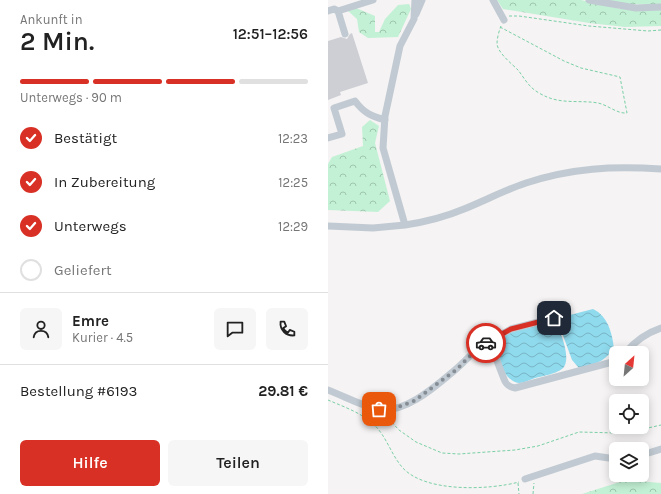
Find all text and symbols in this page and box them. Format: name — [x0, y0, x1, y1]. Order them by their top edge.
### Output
text: Ankunft in — [20, 12, 83, 27]
text: 12:51–12:56 — [233, 25, 308, 43]
text: 2 Min. — [20, 26, 94, 57]
text: Unterwegs · 90 m — [20, 90, 122, 105]
icon: check — [20, 127, 42, 149]
text: Bestätigt — [54, 129, 117, 147]
text: 12:23 — [278, 131, 308, 146]
icon: check — [20, 171, 42, 193]
text: In Zubereitung — [54, 173, 155, 191]
text: 12:25 — [278, 175, 308, 190]
icon: check — [20, 215, 42, 237]
text: Unterwegs — [54, 217, 127, 235]
text: 12:29 — [278, 219, 308, 234]
text: Geliefert — [54, 261, 112, 279]
pin — [537, 301, 571, 335]
icon: home — [543, 307, 565, 329]
button: person — [20, 308, 62, 350]
button: chat — [214, 308, 256, 350]
button: phone — [266, 308, 308, 350]
text: Emre — [72, 312, 109, 330]
courier — [466, 323, 506, 363]
text: Kurier · 4.5 — [72, 330, 133, 345]
icon: car — [475, 332, 497, 354]
north arrow — [609, 346, 649, 386]
map controls — [609, 346, 649, 482]
text: Bestellung #6193 — [20, 382, 137, 400]
text: 29.81 € — [258, 382, 308, 400]
pin — [362, 392, 396, 426]
button: locate — [609, 394, 649, 434]
icon: bag — [368, 398, 390, 420]
button: Hilfe — [20, 440, 160, 486]
button: Teilen — [168, 440, 308, 486]
button: layers — [609, 442, 649, 482]

